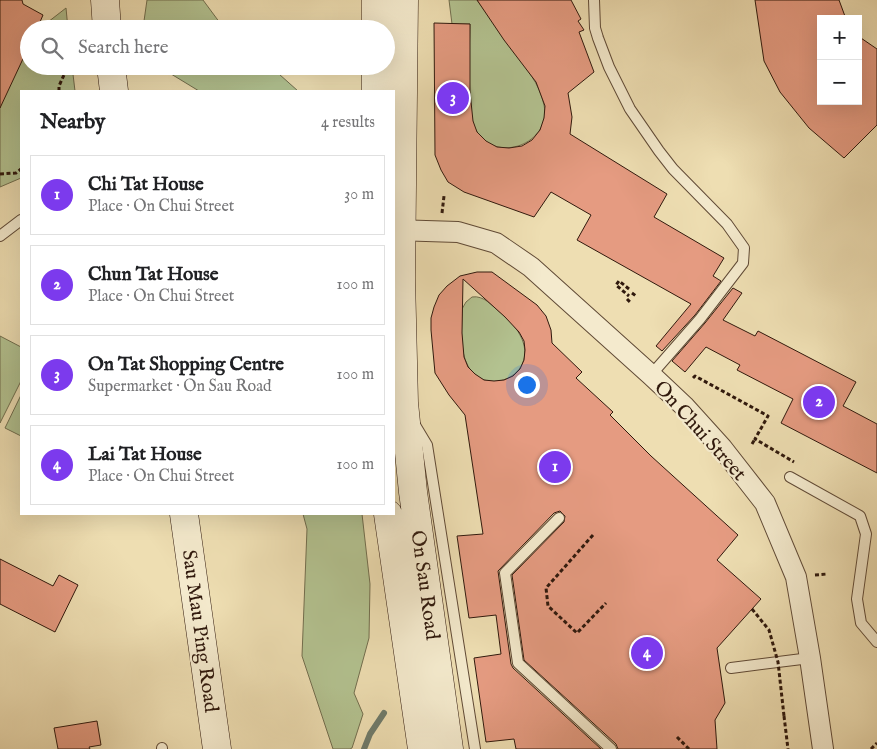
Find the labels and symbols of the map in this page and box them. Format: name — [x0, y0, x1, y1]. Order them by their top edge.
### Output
pin: 3 — [437, 79, 469, 117]
your location — [514, 372, 540, 398]
street label: On Chui Street — [648, 376, 751, 486]
pin: 2 — [803, 383, 835, 421]
pin: 1 — [539, 448, 571, 486]
street label: On Sau Road — [404, 529, 445, 642]
street label: Sau Mau Ping Road — [176, 548, 223, 714]
pin: 4 — [631, 634, 663, 672]

